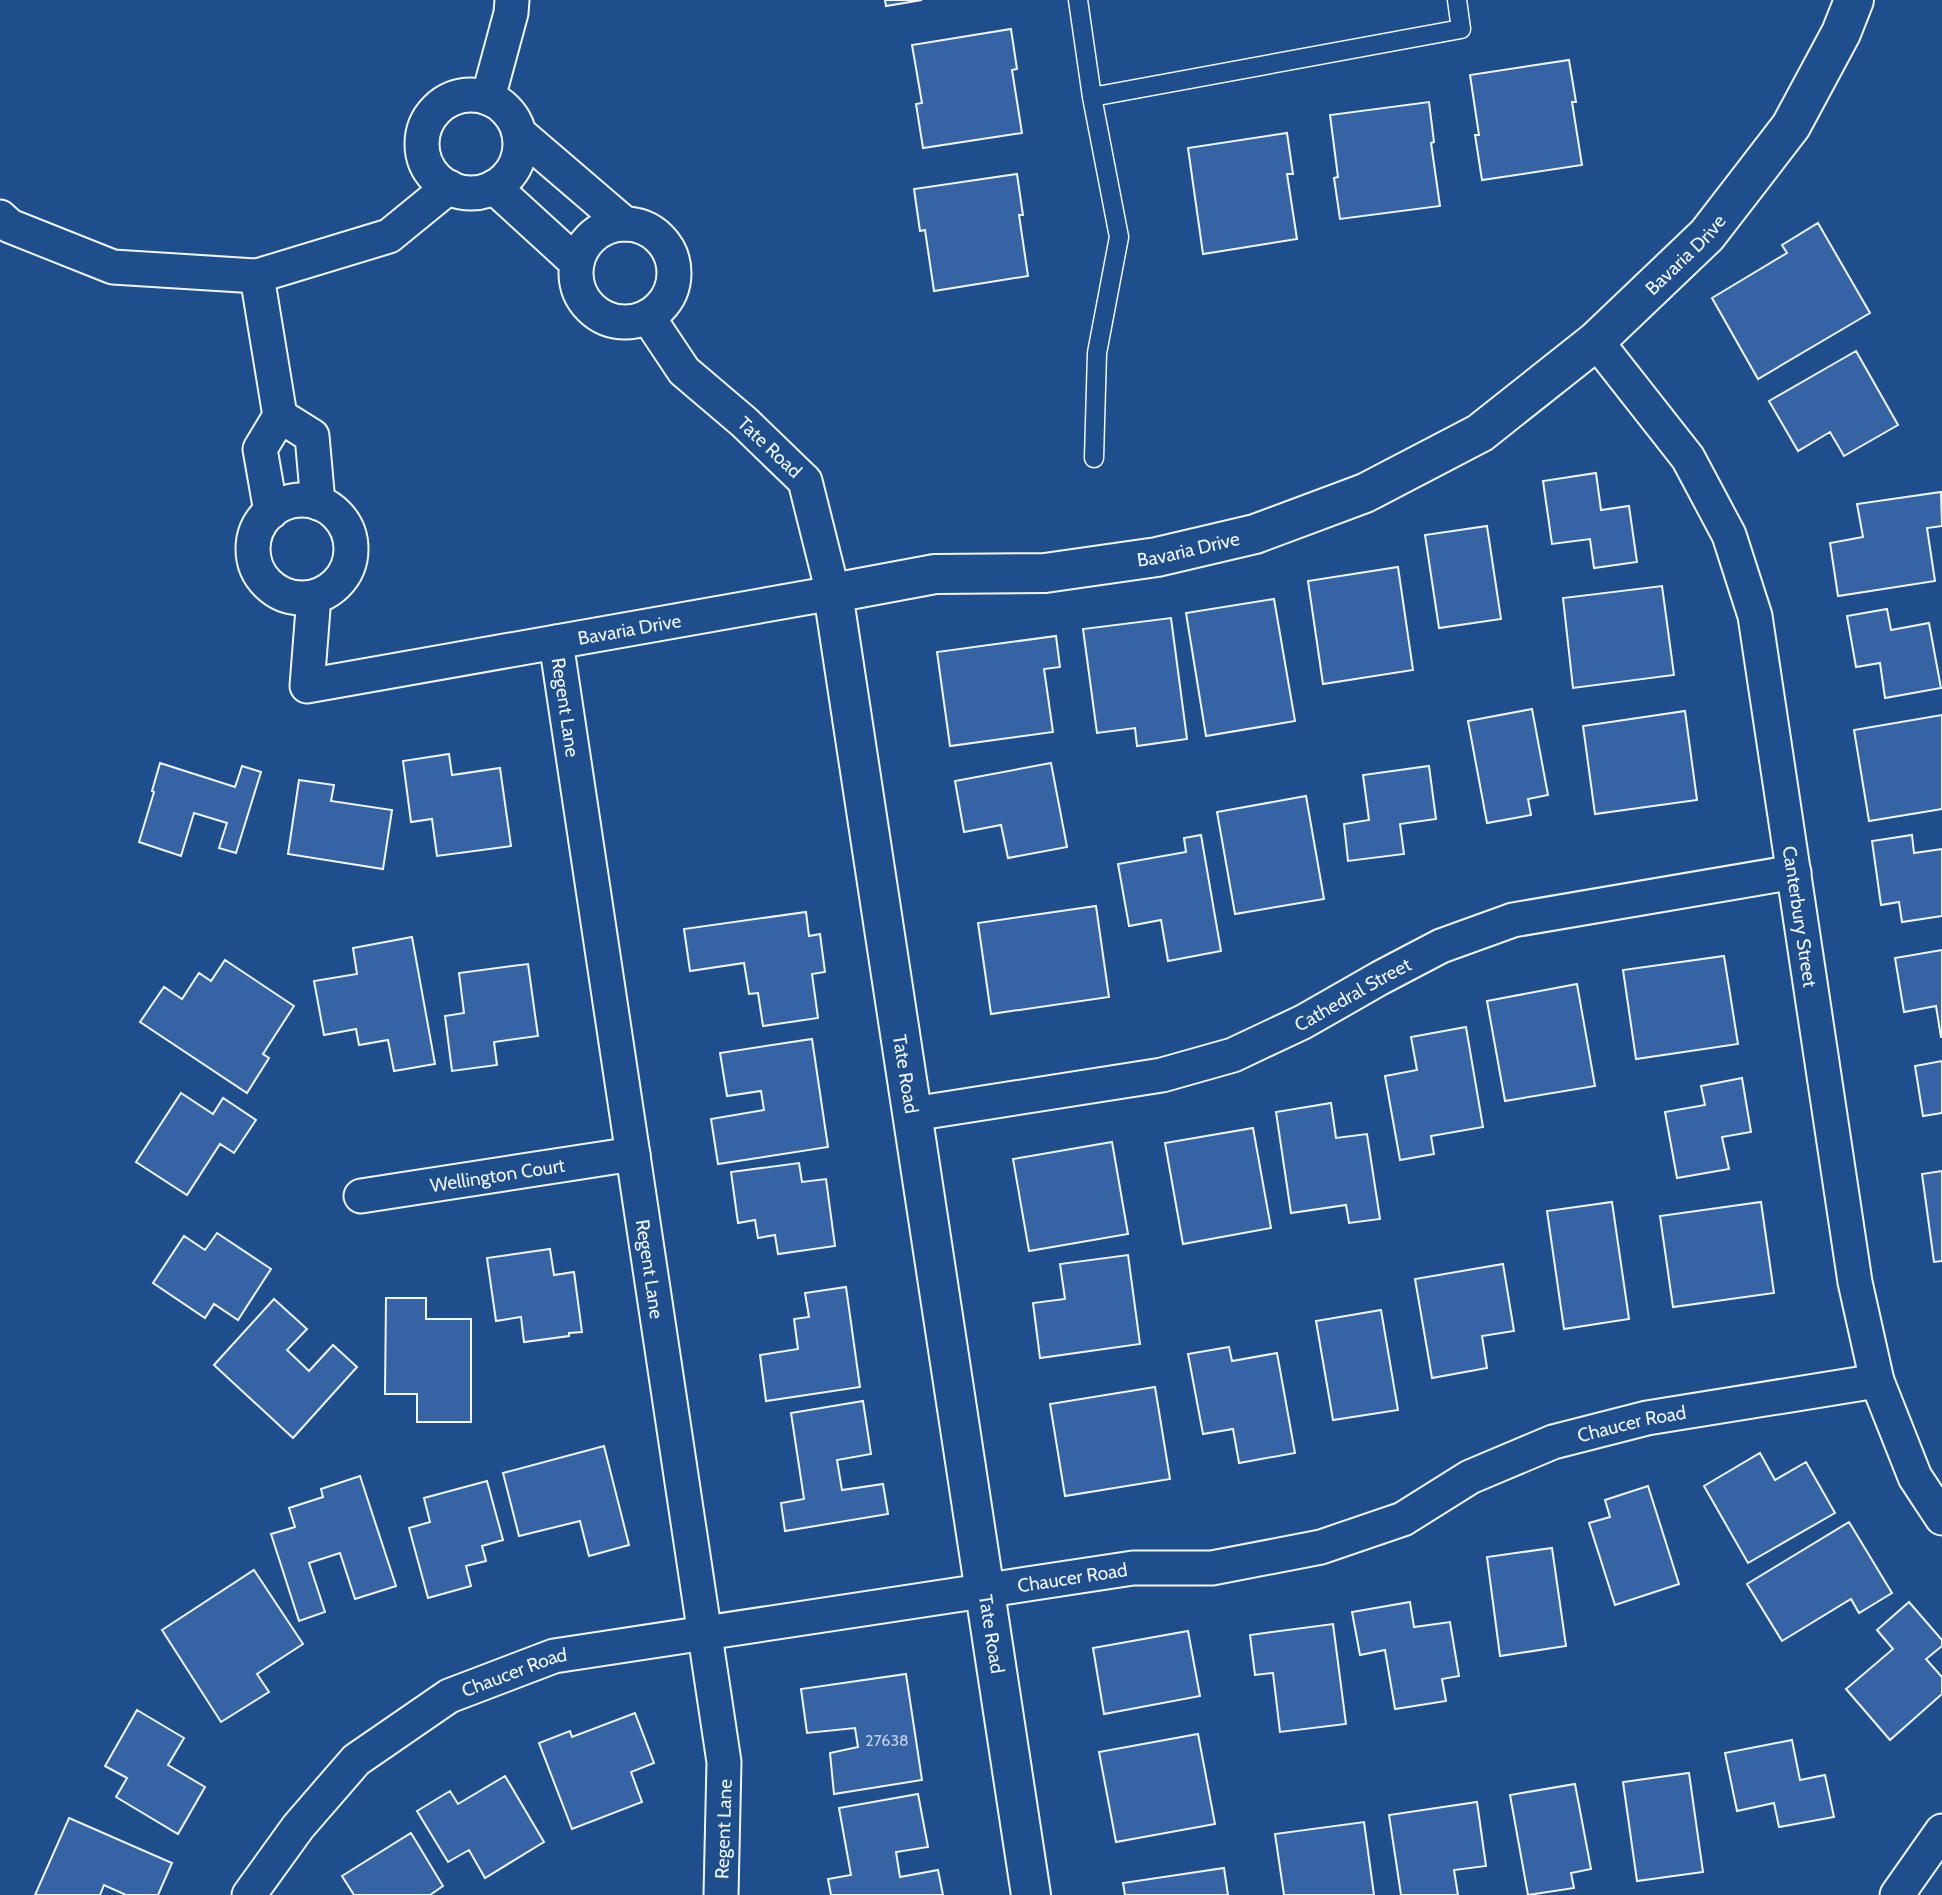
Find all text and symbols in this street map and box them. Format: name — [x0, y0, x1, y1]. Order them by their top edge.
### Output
street label: Bavaria Drive — [1640, 210, 1731, 300]
street label: Tate Road — [733, 412, 807, 483]
street label: Bavaria Drive — [1135, 527, 1242, 572]
street label: Bavaria Drive — [576, 609, 683, 650]
street label: Regent Lane — [546, 656, 584, 759]
street label: Canterbury Street — [1778, 844, 1822, 989]
street label: Cathedral Street — [1291, 953, 1416, 1036]
street label: Tate Road — [888, 1033, 923, 1115]
street label: Wellington Court — [428, 1154, 567, 1197]
street label: Regent Lane — [631, 1218, 668, 1321]
street label: Chaucer Road — [1575, 1401, 1688, 1447]
street label: Chaucer Road — [1016, 1558, 1129, 1597]
street label: Tate Road — [974, 1593, 1009, 1675]
street label: Chaucer Road — [458, 1643, 568, 1702]
house number: 27638 — [865, 1731, 909, 1750]
street label: Regent Lane — [710, 1778, 737, 1879]

